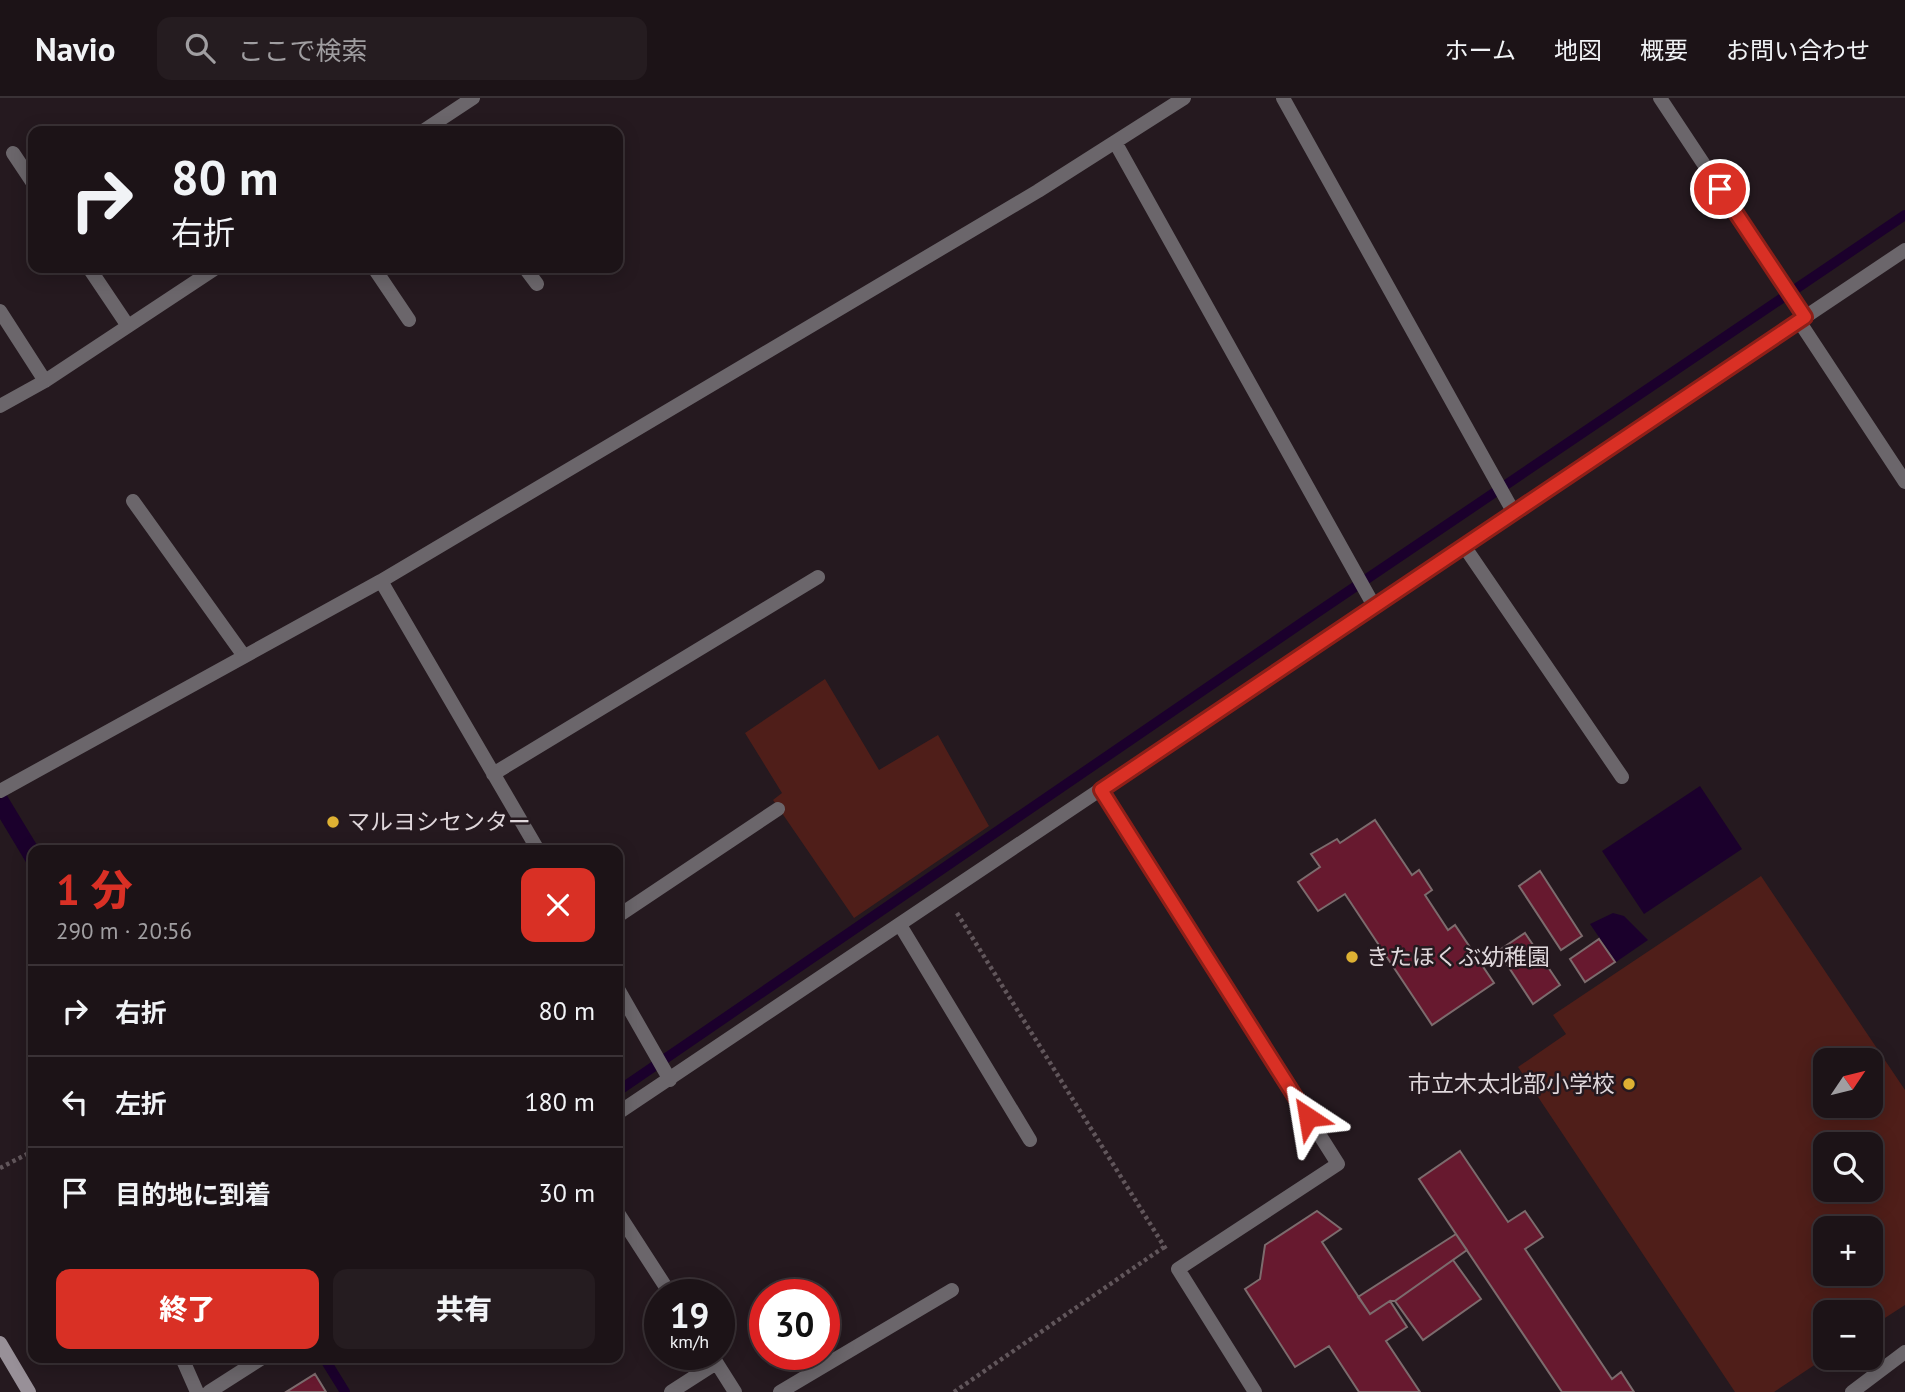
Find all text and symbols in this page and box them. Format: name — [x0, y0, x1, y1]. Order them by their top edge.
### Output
search box — [157, 17, 647, 80]
text: Navio — [35, 27, 115, 70]
icon: search — [181, 29, 219, 67]
text: ここで検索 — [237, 34, 367, 67]
text: ホーム — [1445, 35, 1516, 66]
text: 地図 — [1554, 35, 1602, 66]
text: 概要 — [1640, 35, 1688, 66]
text: お問い合わせ — [1726, 35, 1870, 66]
text: 80 m — [171, 145, 278, 209]
icon: right — [56, 154, 147, 245]
pin — [1690, 159, 1750, 219]
icon: arrive — [1701, 170, 1739, 208]
text: 右折 — [171, 211, 235, 253]
place label: マルヨシセンター — [347, 807, 531, 836]
marker: マルヨシセンター — [325, 814, 341, 830]
text: 1 分 — [56, 862, 132, 917]
button: close — [521, 868, 595, 942]
text: 290 m · 20:56 — [56, 916, 192, 945]
place label: きたほくぶ幼稚園 — [1366, 942, 1550, 971]
marker: きたほくぶ幼稚園 — [1344, 949, 1360, 965]
icon: right — [56, 992, 94, 1030]
text: 80 m — [539, 994, 595, 1027]
text: 右折 — [115, 996, 167, 1029]
north arrow — [1813, 1048, 1883, 1118]
map controls — [1813, 1048, 1883, 1370]
place label: 市立木太北部小学校 — [1408, 1069, 1615, 1098]
marker: 市立木太北部小学校 — [1621, 1076, 1637, 1092]
position arrow — [1271, 1080, 1345, 1154]
icon: left — [56, 1083, 94, 1121]
text: 180 m — [524, 1085, 595, 1118]
text: 左折 — [115, 1087, 167, 1120]
button: search — [1813, 1132, 1883, 1202]
icon: arrive — [56, 1174, 94, 1212]
text: 30 m — [539, 1176, 595, 1209]
text: 目的地に到着 — [115, 1178, 271, 1211]
button: + — [1813, 1216, 1883, 1286]
button: 終了 — [56, 1269, 319, 1349]
button: 共有 — [333, 1269, 595, 1349]
speed limit sign: 30 — [749, 1279, 840, 1370]
text: 19 — [670, 1292, 709, 1338]
button: − — [1813, 1300, 1883, 1370]
text: km/h — [670, 1330, 709, 1353]

